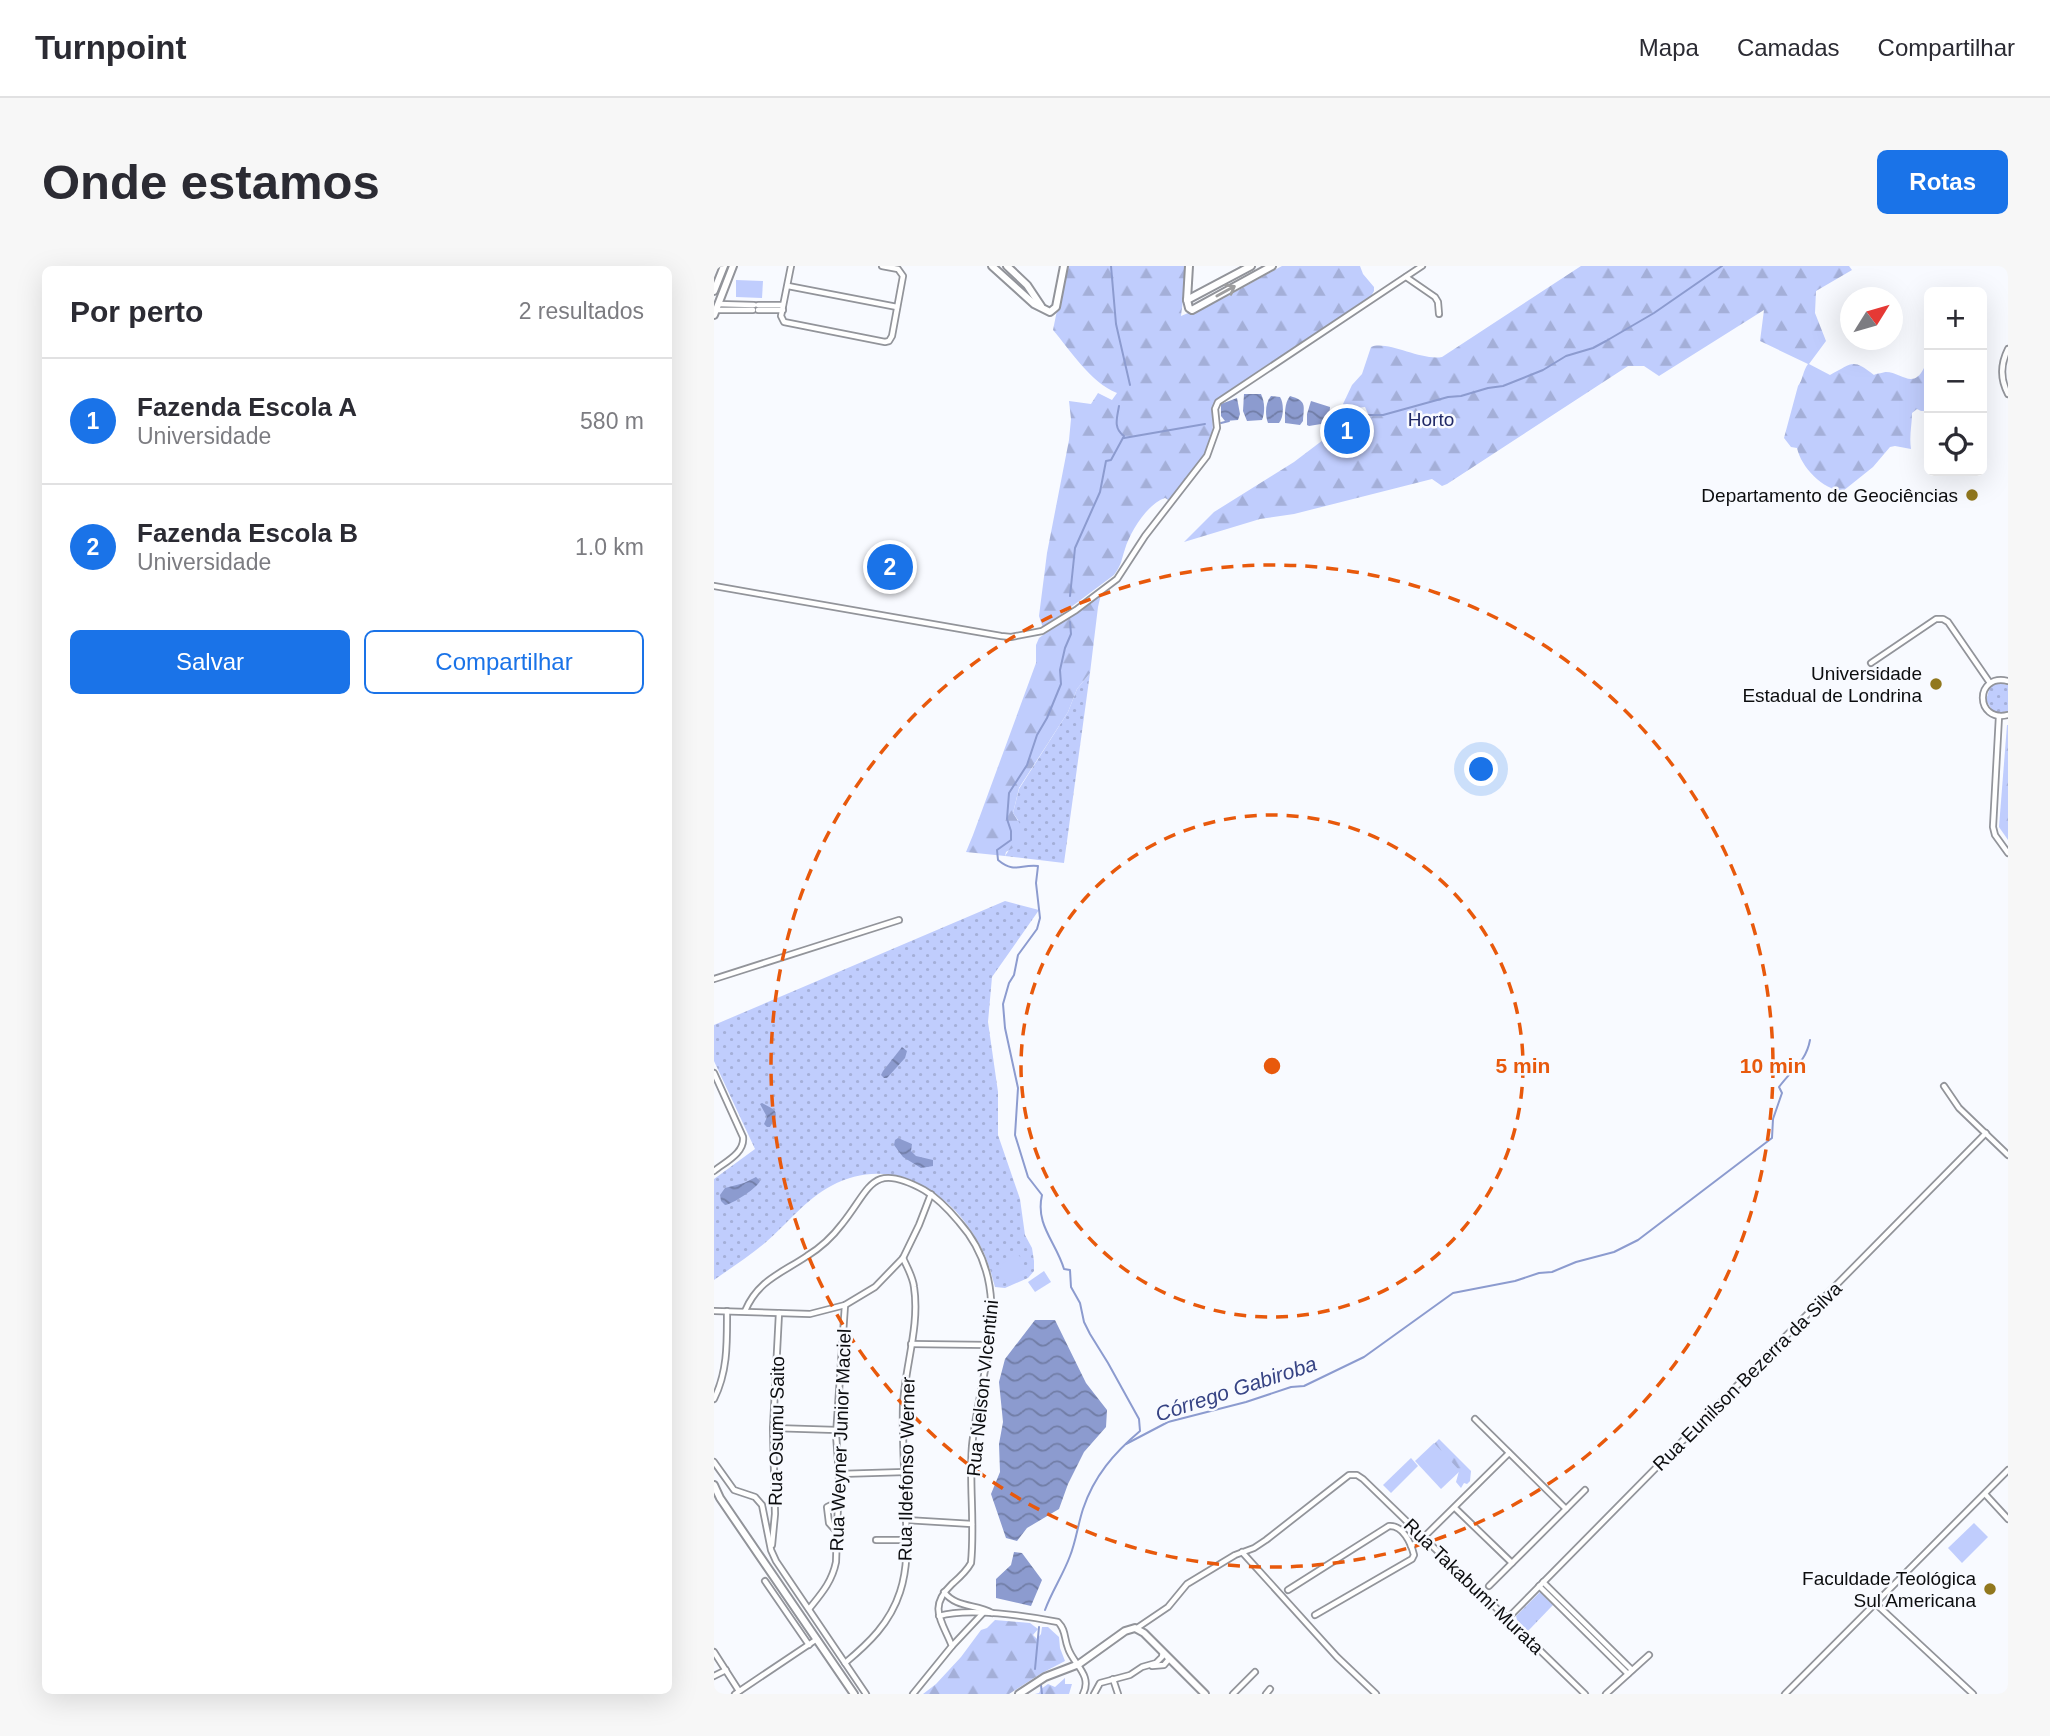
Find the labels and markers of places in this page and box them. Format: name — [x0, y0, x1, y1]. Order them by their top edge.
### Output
pin: 1 — [1324, 405, 1370, 457]
place label: Departamento de Geociências — [1701, 485, 1958, 506]
marker: Departamento de Geociências — [1964, 487, 1980, 503]
pin: 2 — [867, 541, 913, 593]
place label: Universidade Estadual de Londrina — [1742, 663, 1922, 706]
marker: Universidade Estadual de Londrina — [1928, 676, 1944, 692]
centre of rings — [1260, 1054, 1284, 1078]
place label: Faculdade Teológica Sul Americana — [1802, 1568, 1976, 1611]
marker: Faculdade Teológica Sul Americana — [1982, 1581, 1998, 1597]

